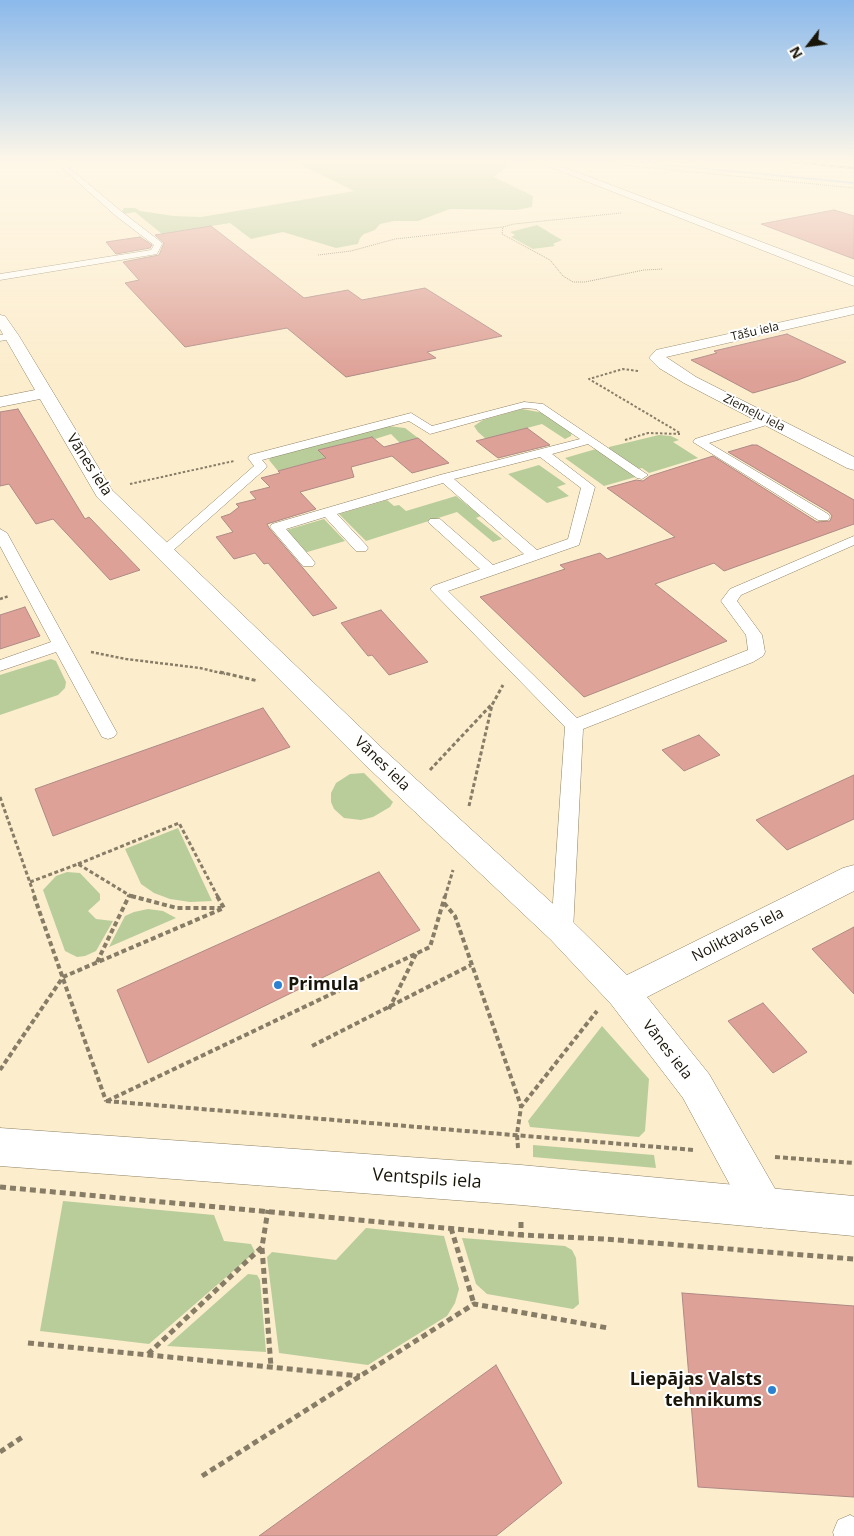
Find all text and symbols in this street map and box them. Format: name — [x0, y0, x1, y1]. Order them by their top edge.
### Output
north arrow — [784, 20, 834, 70]
text: N — [785, 43, 807, 62]
street label: Tāšu iela — [730, 319, 780, 345]
street label: Ziemeļu iela — [721, 391, 787, 435]
street label: Vānes iela — [62, 431, 116, 499]
street label: Vānes iela — [350, 733, 414, 795]
street label: Noliktavas iela — [689, 904, 787, 966]
place label: Primula — [288, 974, 359, 996]
marker: Primula — [272, 979, 284, 991]
street label: Vānes iela — [638, 1017, 696, 1083]
street label: Ventspils iela — [372, 1164, 482, 1194]
place label: Liepājas Valsts tehnikums — [630, 1369, 762, 1412]
marker: Liepājas Valsts tehnikums — [766, 1384, 778, 1396]

